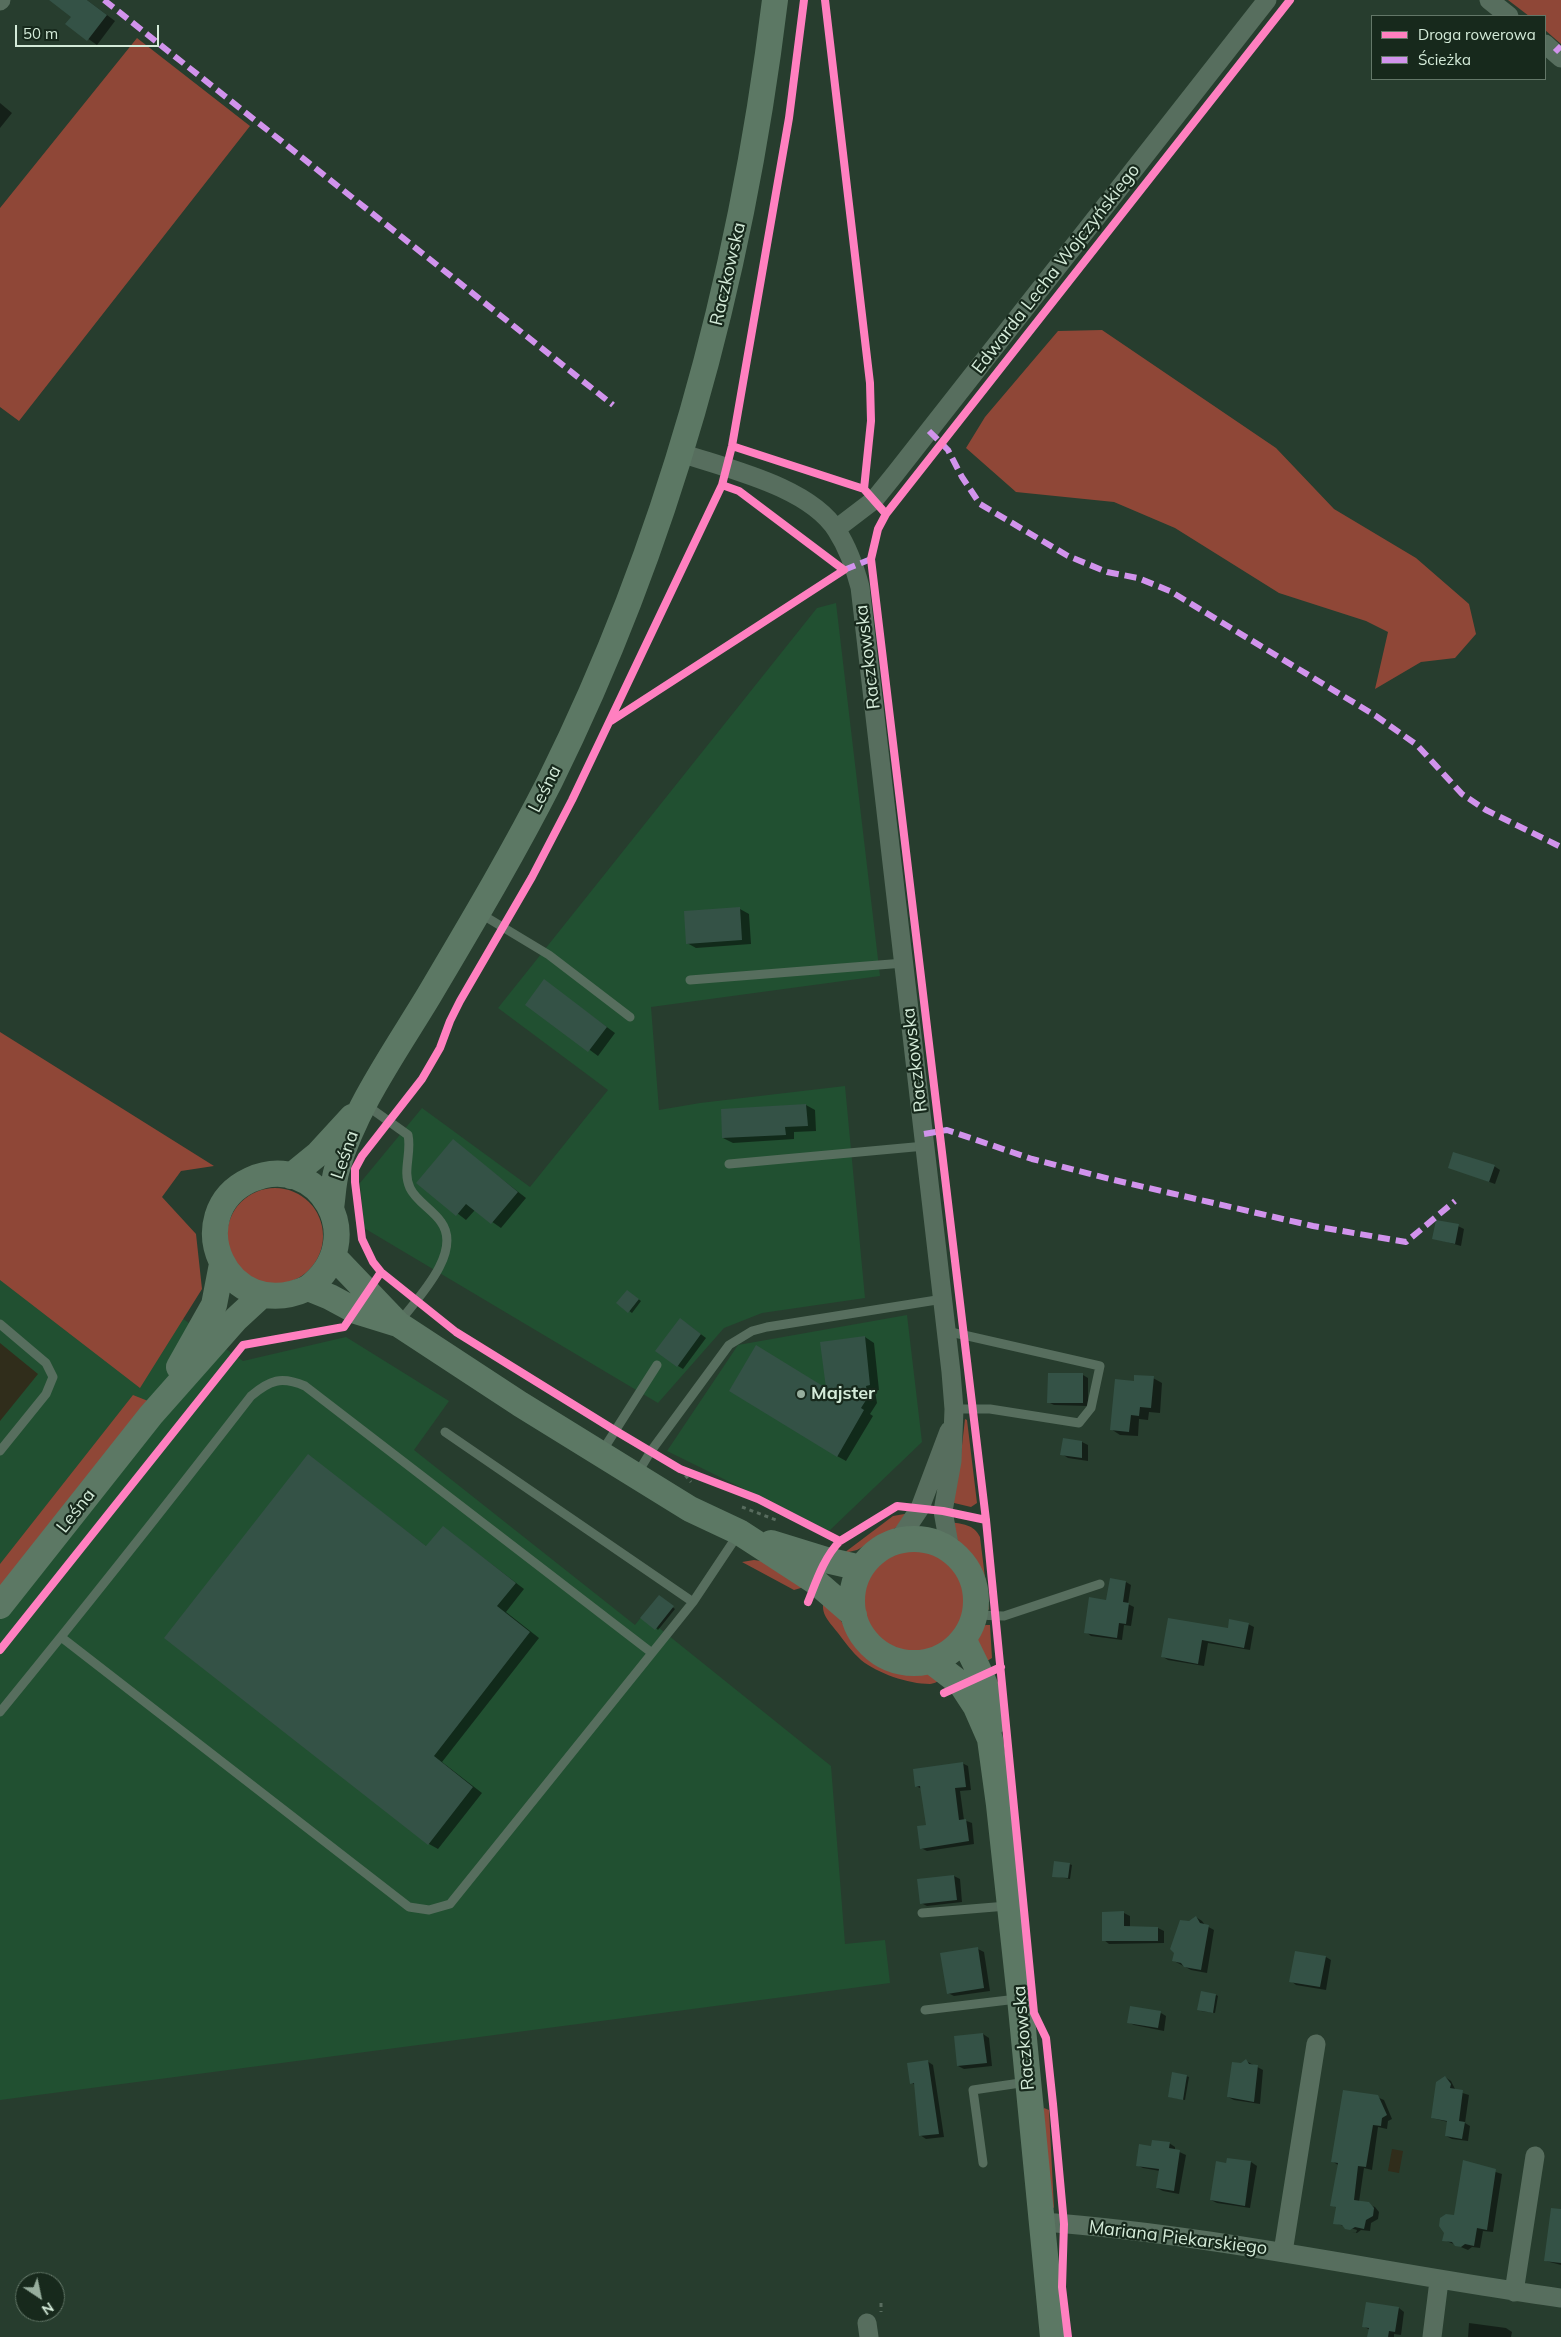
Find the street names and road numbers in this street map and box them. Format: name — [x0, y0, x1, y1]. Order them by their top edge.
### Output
street label: Edwarda Lecha Wojczyńskiego — [967, 160, 1145, 378]
street label: Raczkowska — [706, 220, 750, 328]
street label: Raczkowska — [851, 604, 885, 710]
street label: Leśna — [524, 762, 566, 816]
street label: Raczkowska — [898, 1007, 932, 1113]
street label: Leśna — [327, 1128, 363, 1182]
street label: Leśna — [52, 1485, 100, 1537]
street label: Raczkowska — [1009, 1985, 1039, 2091]
street label: Mariana Piekarskiego — [1088, 2216, 1268, 2260]

